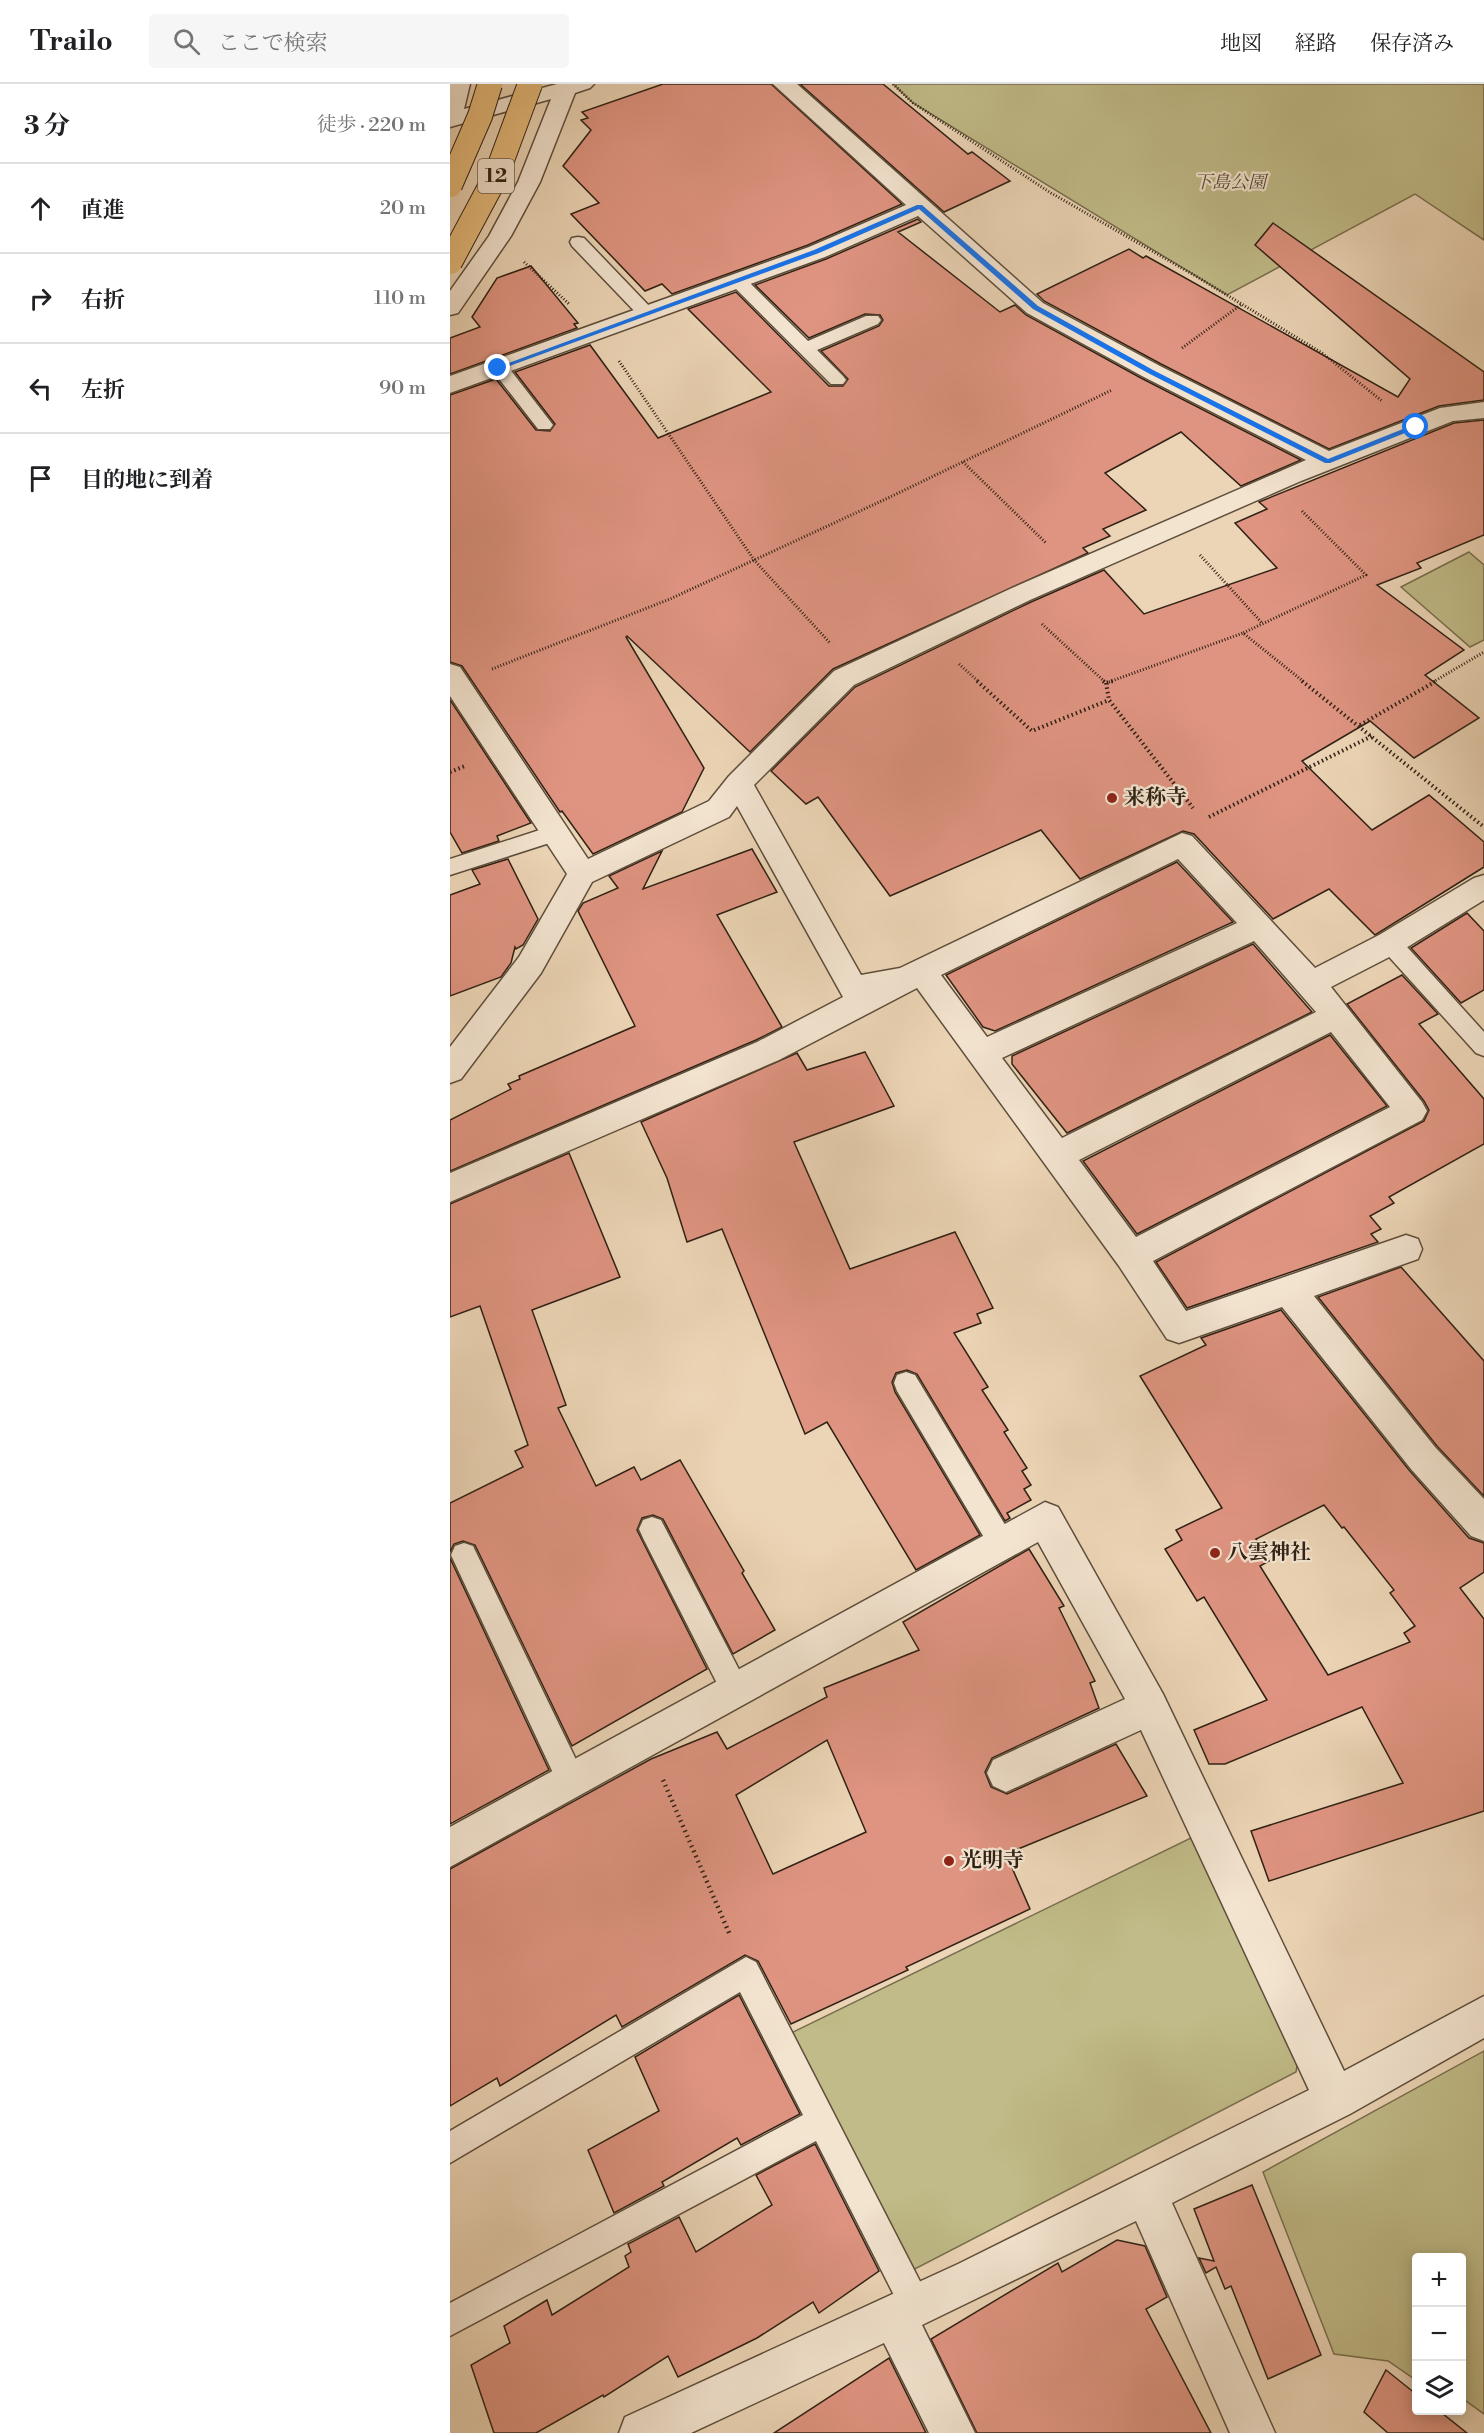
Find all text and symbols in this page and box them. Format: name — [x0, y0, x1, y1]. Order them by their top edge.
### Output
search box — [149, 14, 569, 68]
text: Trailo — [30, 24, 113, 59]
icon: search — [170, 25, 203, 58]
text: ここで検索 — [218, 30, 328, 57]
text: 地図 — [1220, 31, 1262, 57]
text: 経路 — [1295, 31, 1337, 57]
text: 保存済み — [1370, 31, 1454, 57]
text: 3 分 — [24, 110, 70, 142]
text: 徒歩 · 220 m — [317, 113, 426, 138]
road number: 12 — [478, 159, 514, 193]
park label: 下島公園 — [1194, 171, 1269, 194]
icon: ahead — [24, 192, 57, 225]
text: 20 m — [380, 196, 426, 221]
text: 直進 — [81, 197, 125, 224]
icon: right — [24, 282, 57, 315]
text: 110 m — [374, 286, 426, 311]
text: 右折 — [81, 287, 125, 314]
route end — [484, 354, 510, 380]
icon: left — [24, 372, 57, 405]
text: 90 m — [379, 376, 426, 401]
text: 左折 — [81, 377, 125, 404]
route start — [1402, 413, 1428, 439]
icon: arrive — [24, 462, 57, 495]
text: 目的地に到着 — [81, 467, 213, 494]
place label: 来称寺 — [1124, 785, 1187, 811]
marker: 来称寺 — [1105, 791, 1119, 805]
place label: 八雲神社 — [1227, 1540, 1311, 1566]
marker: 八雲神社 — [1208, 1546, 1222, 1560]
place label: 光明寺 — [961, 1848, 1024, 1874]
marker: 光明寺 — [942, 1854, 956, 1868]
map controls — [1412, 2253, 1466, 2415]
button: + — [1412, 2253, 1466, 2307]
button: − — [1412, 2307, 1466, 2361]
button: layers — [1412, 2361, 1466, 2415]

